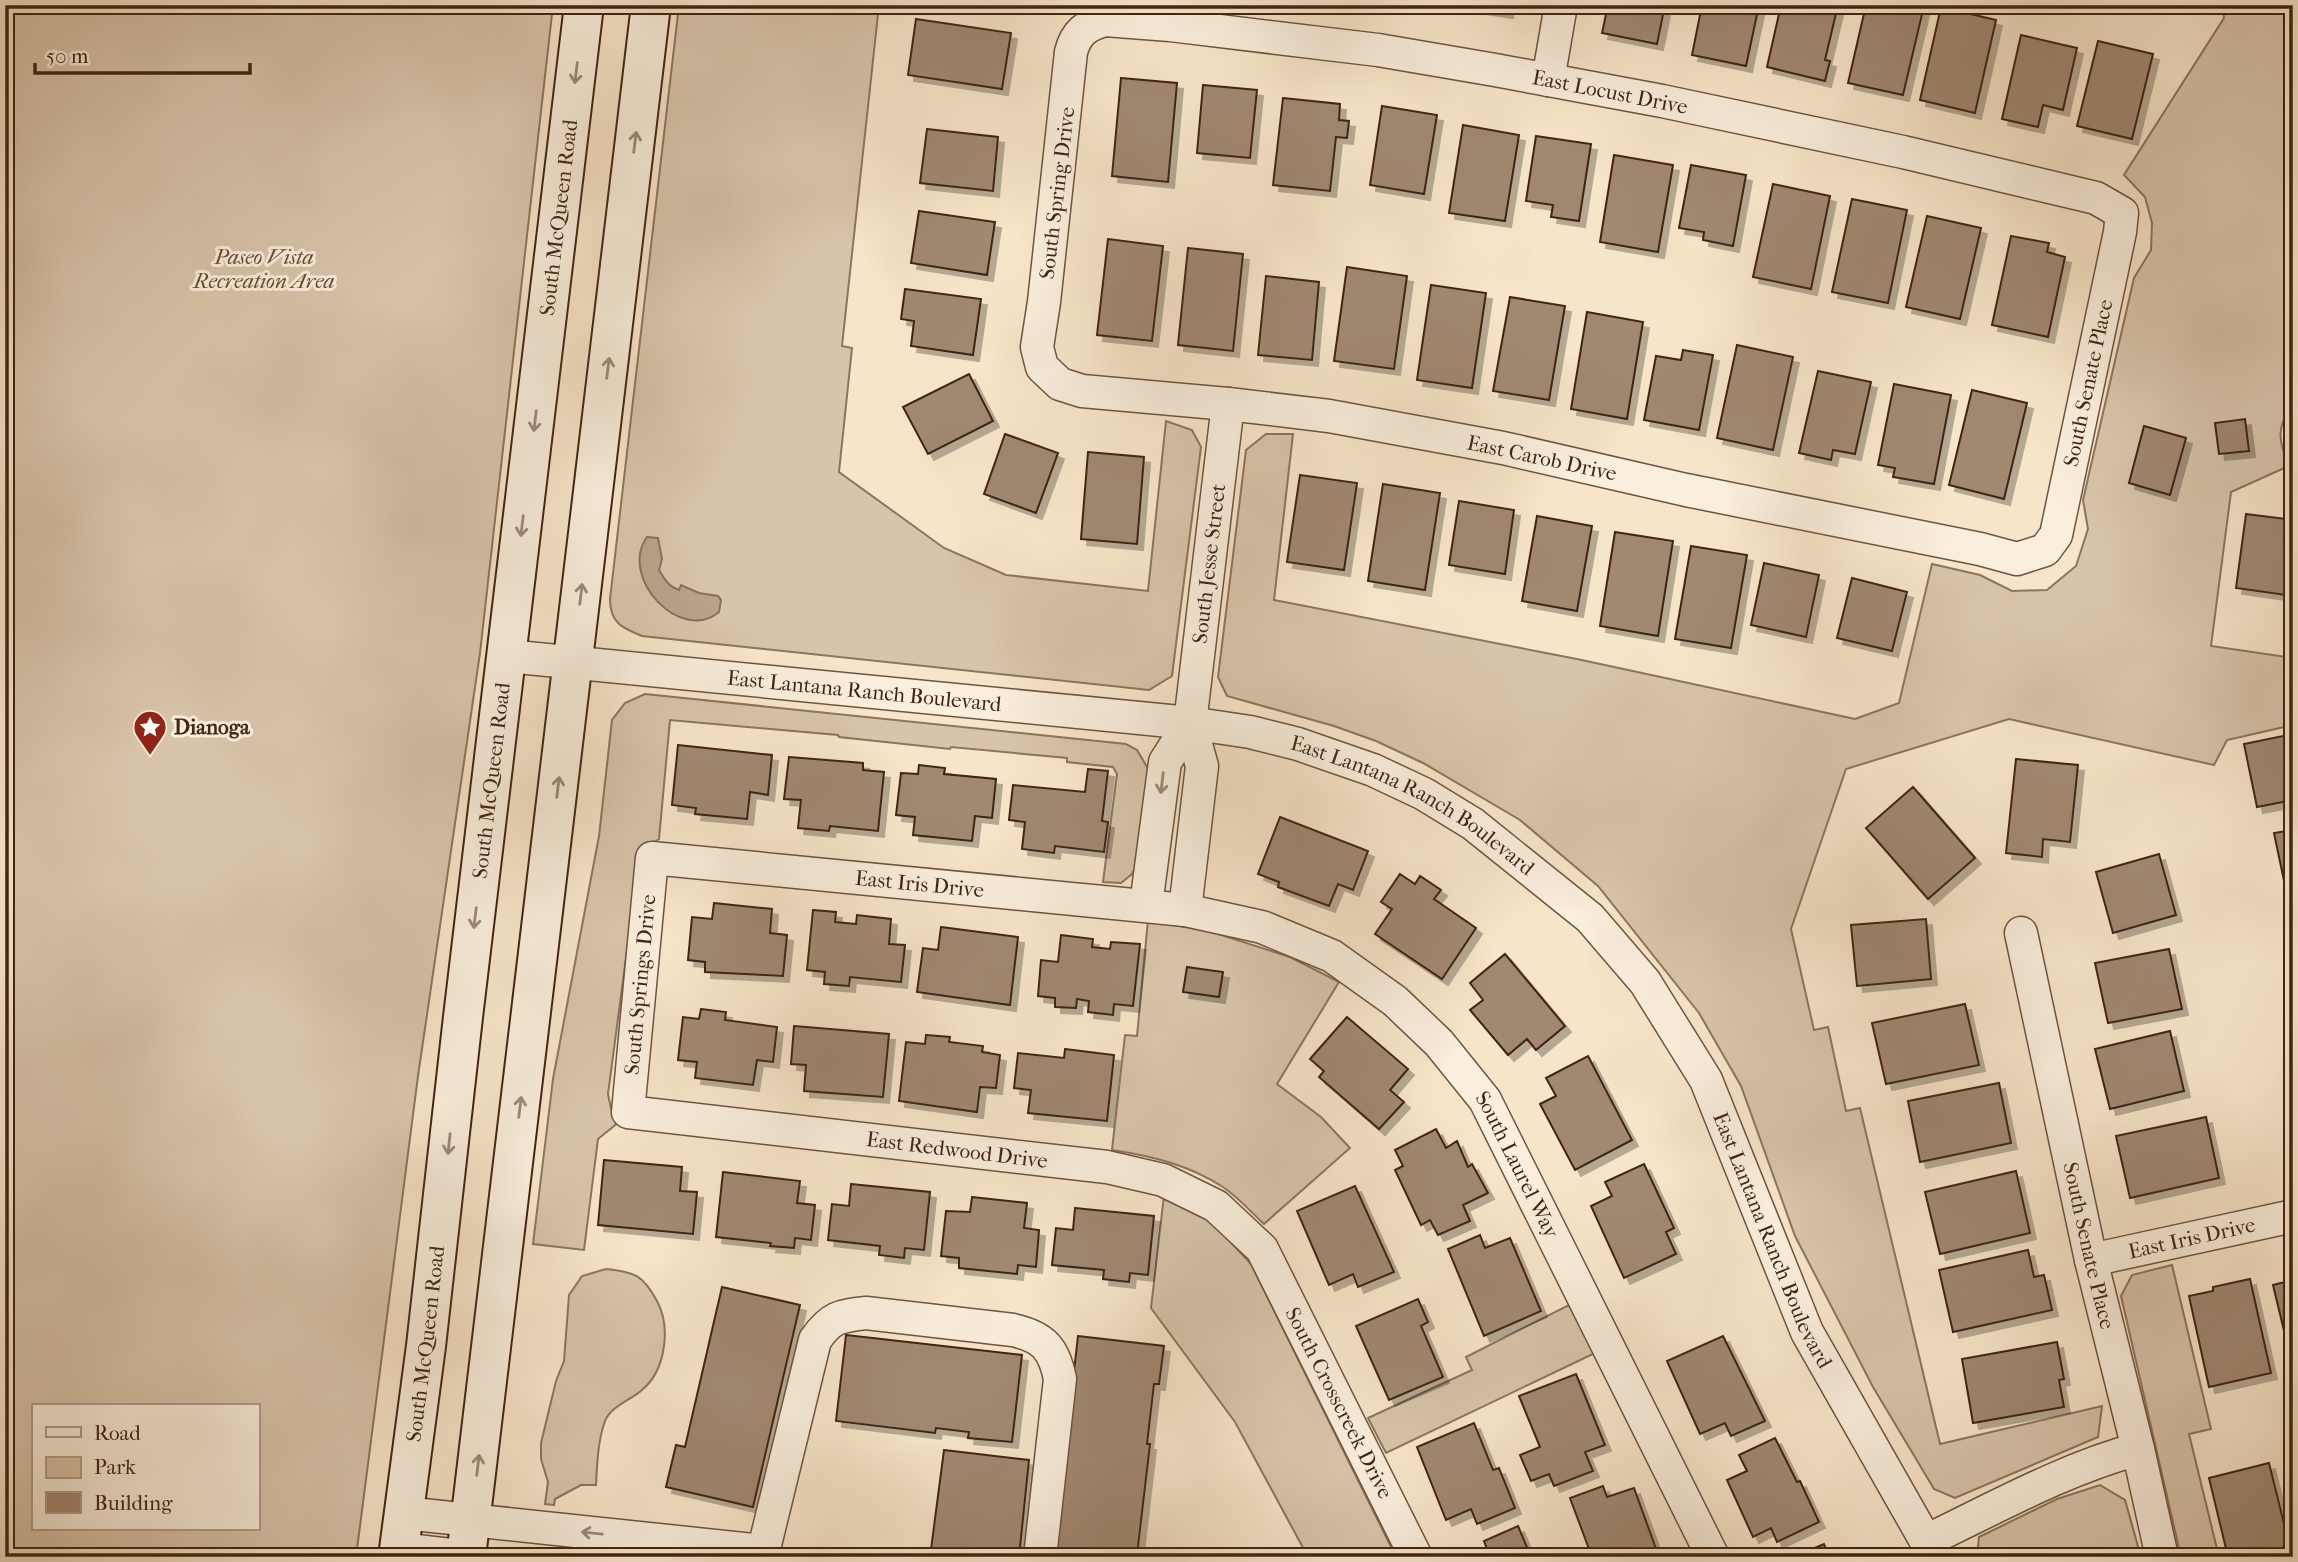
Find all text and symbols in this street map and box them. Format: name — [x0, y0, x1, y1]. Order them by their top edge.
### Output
scale bar — [35, 32, 250, 76]
text: 50 m — [46, 44, 89, 68]
one-way arrow — [569, 61, 582, 84]
street label: East Locust Drive — [1530, 65, 1690, 119]
street label: South Spring Drive — [1035, 105, 1079, 281]
street label: South McQueen Road — [535, 118, 582, 317]
one-way arrow — [628, 131, 641, 154]
park label: Paseo Vista Recreation Area — [191, 245, 335, 293]
street label: South Senate Place — [2059, 297, 2117, 469]
one-way arrow — [602, 357, 615, 380]
one-way arrow — [528, 409, 541, 431]
street label: East Carob Drive — [1465, 430, 1619, 486]
street label: South Jesse Street — [1188, 482, 1230, 645]
one-way arrow — [515, 514, 528, 537]
one-way arrow — [575, 583, 588, 606]
street label: East Lantana Ranch Boulevard — [726, 666, 1003, 717]
street label: South McQueen Road — [468, 681, 515, 880]
place icon: Dianoga — [131, 708, 169, 757]
place label: Dianoga — [174, 715, 251, 739]
street label: East Lantana Ranch Boulevard — [1288, 731, 1539, 881]
one-way arrow — [1155, 772, 1168, 794]
one-way arrow — [552, 777, 565, 799]
street label: East Iris Drive — [854, 866, 985, 902]
street label: South Springs Drive — [620, 893, 661, 1076]
one-way arrow — [468, 906, 481, 929]
street label: South Laurel Way — [1471, 1086, 1564, 1243]
one-way arrow — [514, 1096, 527, 1119]
street label: East Lantana Ranch Boulevard — [1708, 1109, 1837, 1373]
street label: East Redwood Drive — [865, 1127, 1049, 1173]
one-way arrow — [442, 1132, 455, 1155]
street label: South Senate Place — [2058, 1160, 2120, 1332]
street label: East Iris Drive — [2126, 1213, 2257, 1264]
street label: South McQueen Road — [401, 1244, 449, 1443]
street label: South Crosscreek Drive — [1280, 1303, 1398, 1503]
legend — [32, 1404, 259, 1530]
text: Road — [94, 1421, 141, 1445]
one-way arrow — [471, 1454, 484, 1476]
text: Park — [94, 1455, 136, 1479]
text: Building — [94, 1491, 173, 1515]
one-way arrow — [582, 1526, 604, 1539]

